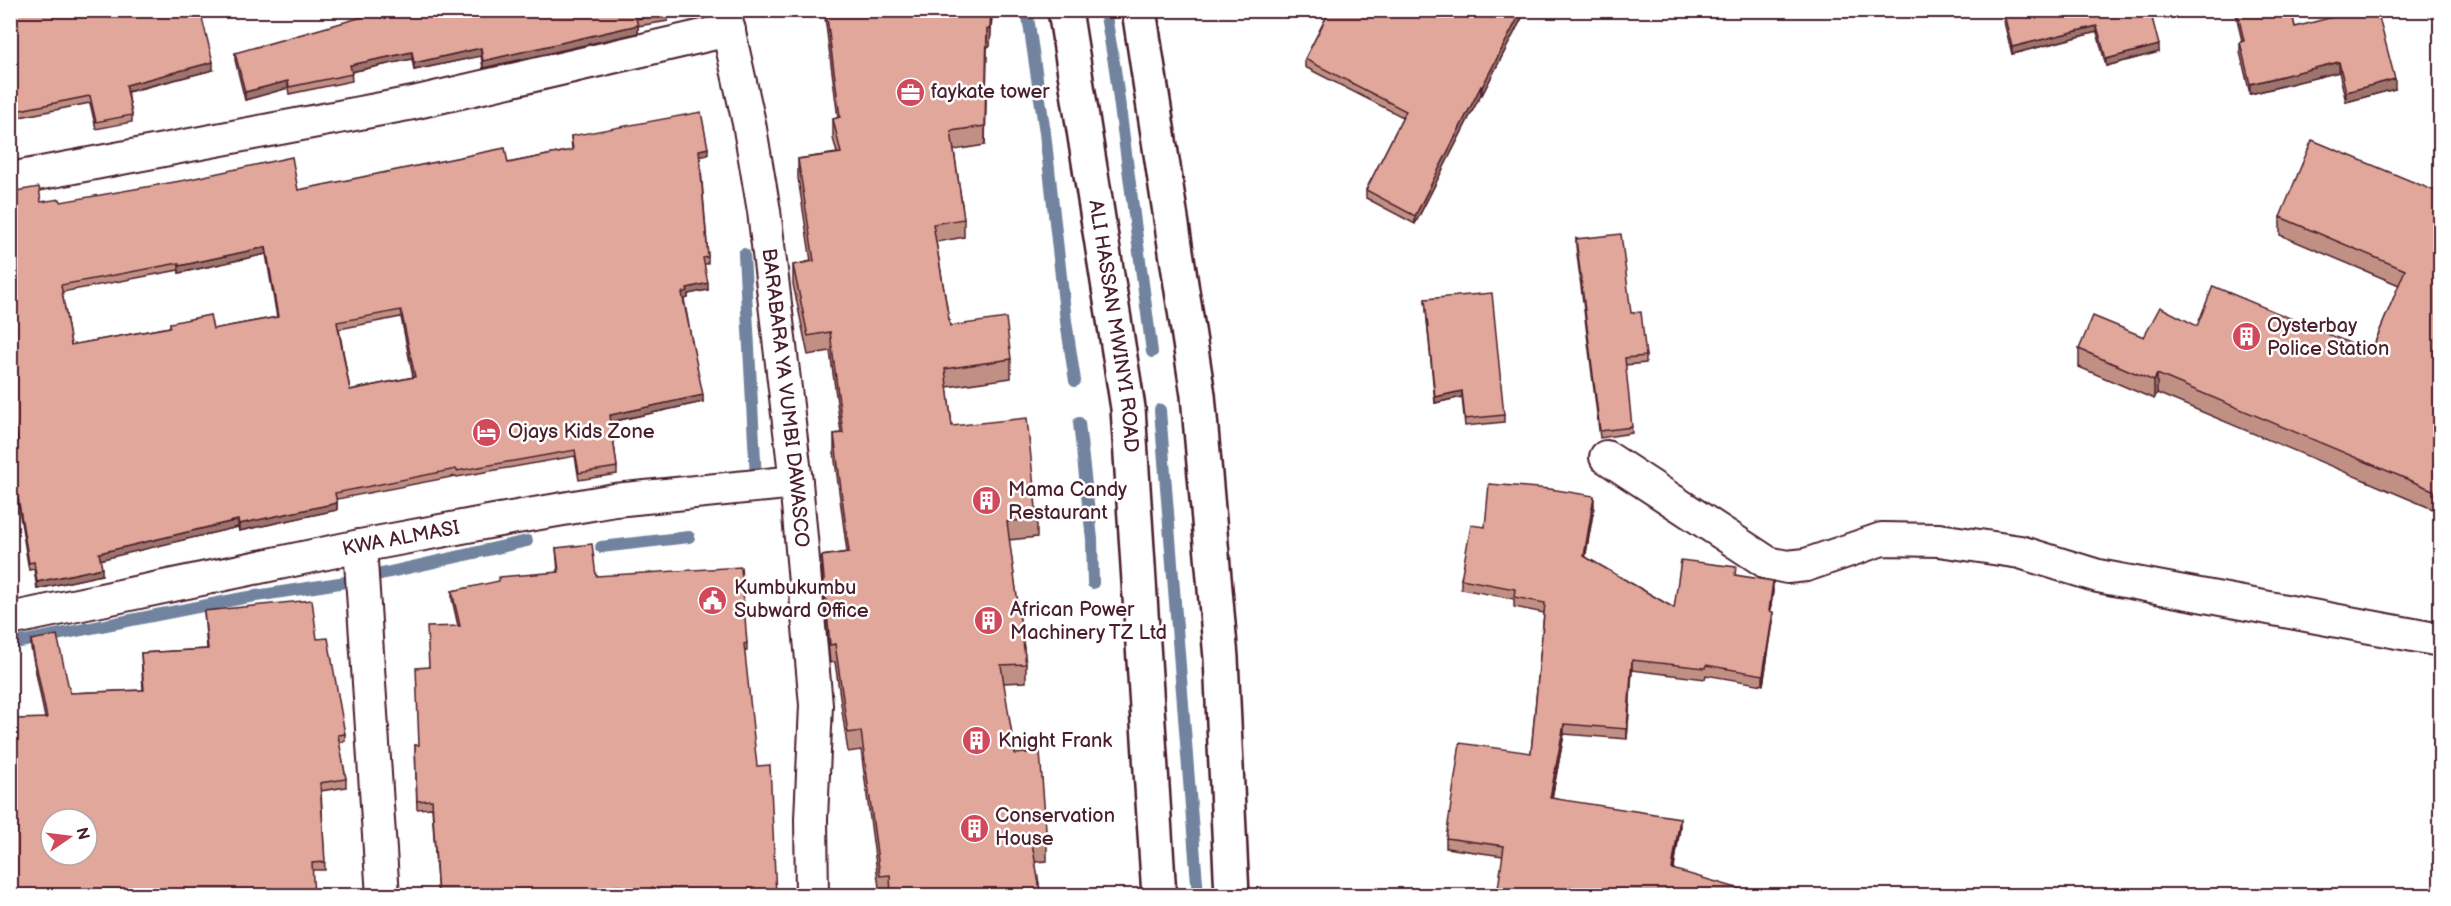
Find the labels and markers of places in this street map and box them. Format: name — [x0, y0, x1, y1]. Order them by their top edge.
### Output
office icon: faykate tower — [894, 76, 926, 108]
place label: faykate tower — [931, 80, 1050, 104]
place label: Oysterbay Police Station — [2267, 314, 2389, 361]
building icon: Oysterbay Police Station — [2230, 321, 2262, 353]
hotel icon: Ojays Kids Zone — [471, 416, 503, 448]
place label: Ojays Kids Zone — [508, 420, 655, 444]
place label: Mama Candy Restaurant — [1008, 478, 1127, 525]
building icon: Mama Candy Restaurant — [971, 485, 1003, 517]
place label: Kumbukumbu Subward Office — [734, 576, 869, 623]
public building icon: Kumbukumbu Subward Office — [697, 584, 729, 616]
place label: African Power Machinery TZ Ltd — [1010, 598, 1167, 645]
building icon: African Power Machinery TZ Ltd — [973, 605, 1005, 637]
building icon: Knight Frank — [961, 725, 993, 757]
place label: Knight Frank — [998, 729, 1112, 753]
place label: Conservation House — [995, 804, 1115, 851]
building icon: Conservation House — [958, 812, 990, 844]

